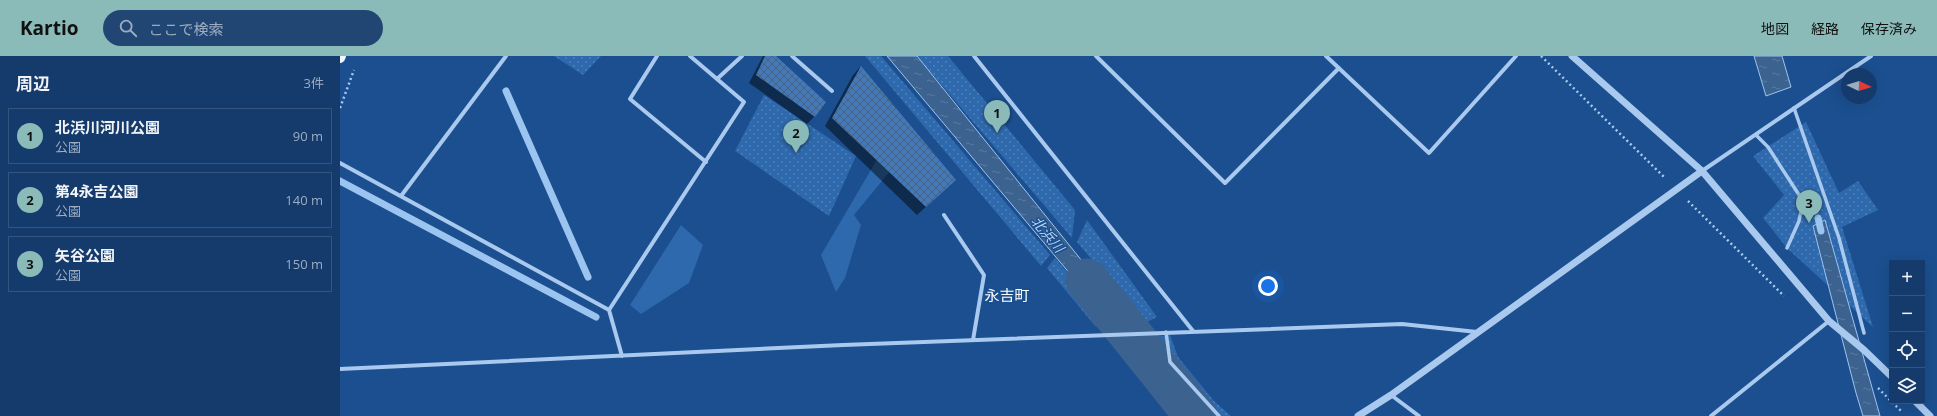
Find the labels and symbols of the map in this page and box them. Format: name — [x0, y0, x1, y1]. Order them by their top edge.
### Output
north arrow — [1841, 68, 1877, 104]
pin: 1 — [984, 100, 1010, 133]
pin: 2 — [783, 120, 809, 153]
pin: 3 — [1796, 190, 1822, 223]
water label: 北浜川 — [1027, 212, 1070, 258]
your location — [1258, 276, 1278, 296]
district label: 永吉町 — [984, 285, 1030, 305]

